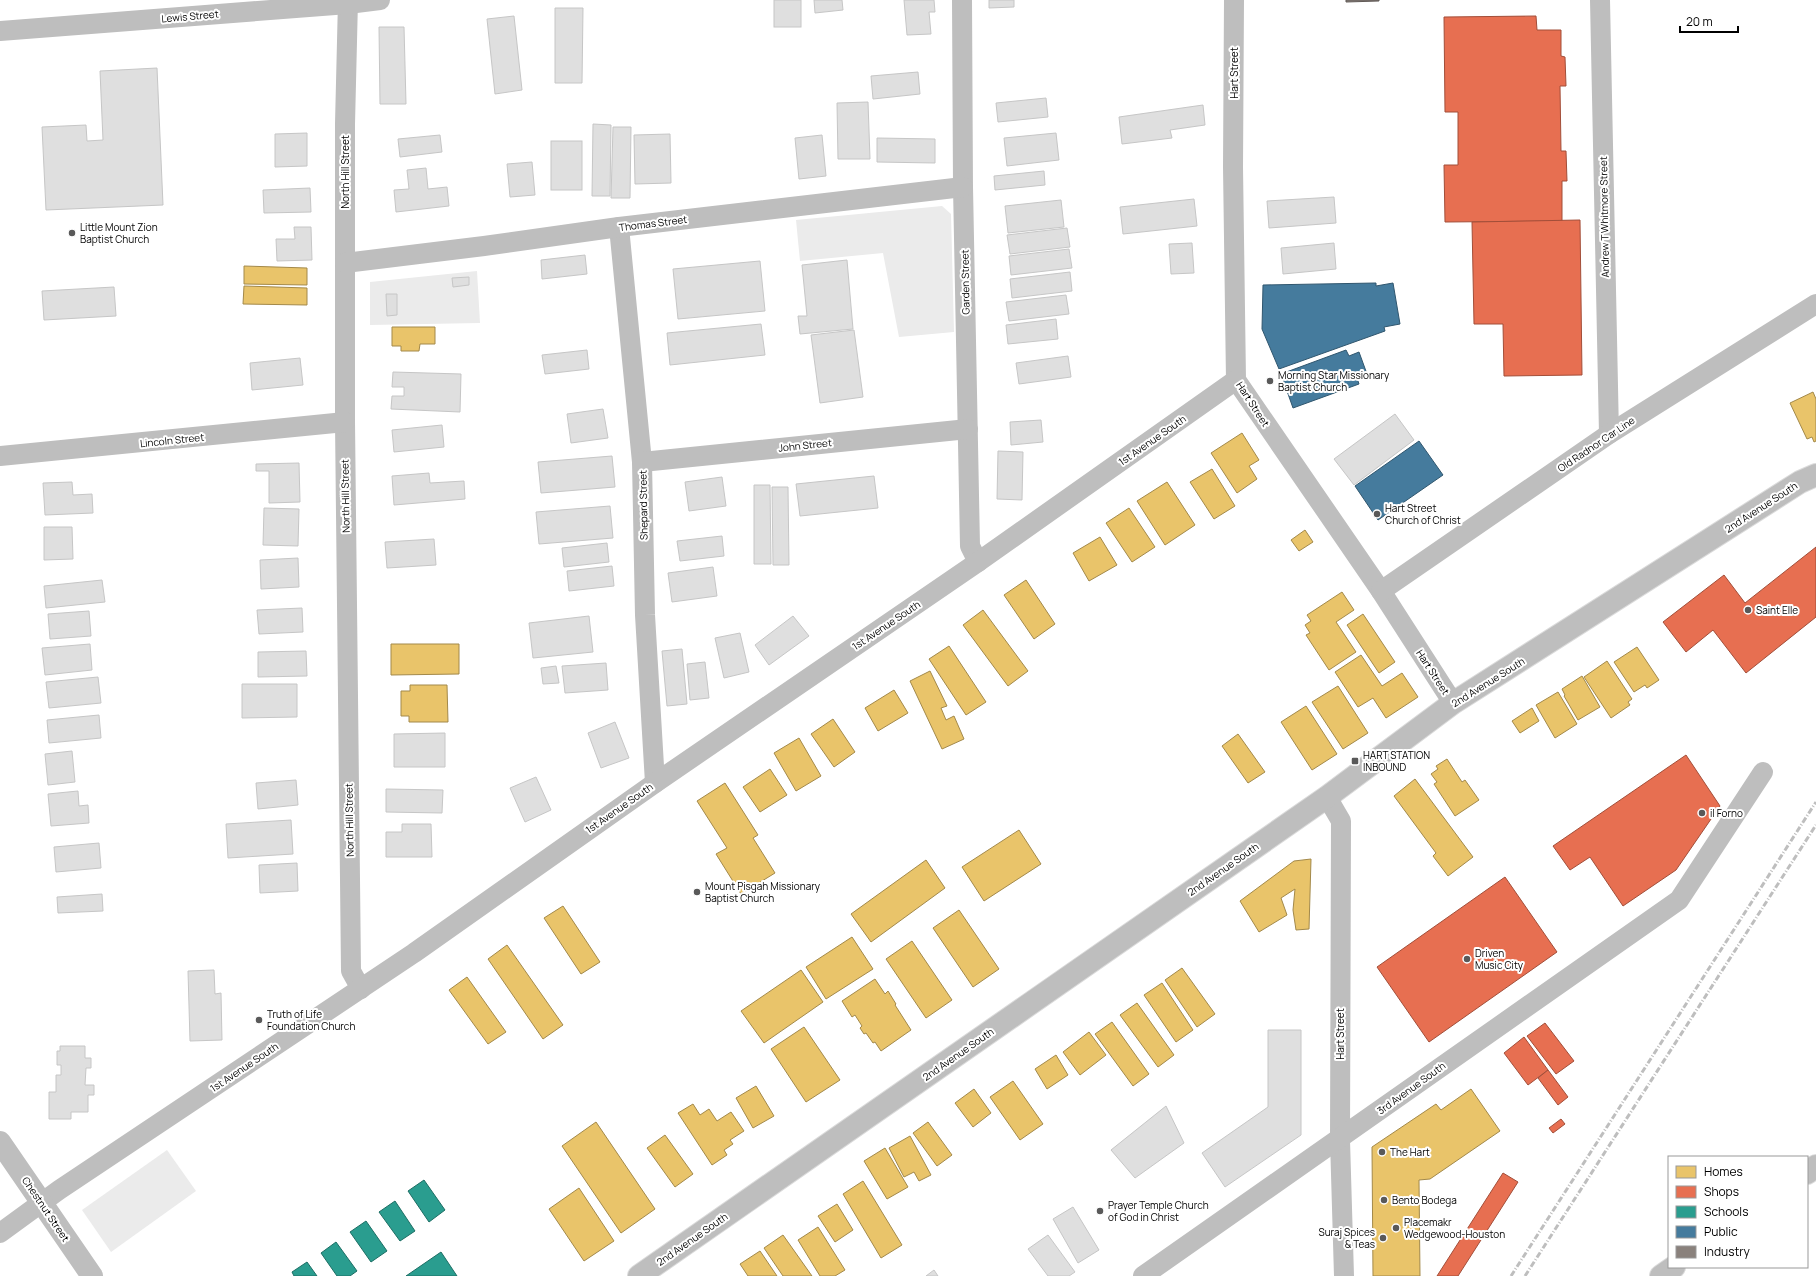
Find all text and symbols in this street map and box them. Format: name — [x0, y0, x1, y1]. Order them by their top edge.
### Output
street label: Lewis Street — [161, 7, 219, 25]
scale bar — [1680, 8, 1738, 34]
text: 20 m — [1686, 13, 1713, 30]
street label: Hart Street — [1227, 47, 1241, 99]
street label: North Hill Street — [338, 135, 352, 209]
street label: Andrew T Whitmore Street — [1596, 156, 1612, 278]
street label: Thomas Street — [618, 212, 688, 234]
place label: Little Mount Zion Baptist Church — [80, 220, 158, 246]
marker: Little Mount Zion Baptist Church — [67, 228, 77, 238]
street label: Garden Street — [957, 249, 973, 315]
place label: Morning Star Missionary Baptist Church — [1278, 368, 1390, 394]
marker: Morning Star Missionary Baptist Church — [1265, 376, 1275, 386]
street label: Hart Street — [1233, 379, 1273, 429]
street label: 1st Avenue South — [1115, 411, 1189, 468]
street label: Old Radnor Car Line — [1555, 413, 1637, 475]
street label: Lincoln Street — [139, 430, 205, 450]
street label: John Street — [778, 435, 832, 455]
street label: North Hill Street — [337, 459, 353, 533]
street label: Shepard Street — [635, 470, 651, 540]
street label: 2nd Avenue South — [1722, 478, 1800, 536]
place label: Hart Street Church of Christ — [1385, 501, 1461, 527]
marker: Hart Street Church of Christ — [1372, 509, 1382, 519]
street label: 1st Avenue South — [849, 597, 923, 653]
place label: Saint Elle — [1756, 603, 1798, 617]
marker: Saint Elle — [1743, 605, 1753, 615]
street label: Hart Street — [1413, 647, 1453, 697]
street label: 2nd Avenue South — [1449, 654, 1527, 710]
place label: HART STATION INBOUND — [1363, 748, 1430, 774]
marker: HART STATION INBOUND — [1350, 756, 1360, 766]
street label: 1st Avenue South — [582, 779, 656, 836]
street label: North Hill Street — [341, 783, 357, 857]
place label: il Forno — [1710, 806, 1743, 820]
marker: il Forno — [1697, 808, 1707, 818]
street label: 2nd Avenue South — [1185, 839, 1261, 899]
place label: Mount Pisgah Missionary Baptist Church — [705, 879, 821, 905]
marker: Mount Pisgah Missionary Baptist Church — [692, 887, 702, 897]
place label: Driven Music City — [1475, 946, 1524, 972]
marker: Driven Music City — [1462, 954, 1472, 964]
place label: Truth of Life Foundation Church — [267, 1007, 355, 1033]
street label: Hart Street — [1333, 1008, 1347, 1060]
marker: Truth of Life Foundation Church — [254, 1015, 264, 1025]
street label: 2nd Avenue South — [920, 1024, 996, 1084]
street label: 1st Avenue South — [207, 1039, 281, 1095]
street label: 3rd Avenue South — [1374, 1058, 1448, 1118]
place label: The Hart — [1390, 1145, 1430, 1159]
marker: The Hart — [1377, 1147, 1387, 1157]
legend — [1668, 1156, 1808, 1268]
text: Homes — [1704, 1163, 1743, 1180]
street label: Chestnut Street — [19, 1174, 73, 1244]
text: Shops — [1704, 1183, 1739, 1200]
place label: Bento Bodega — [1392, 1193, 1457, 1207]
marker: Bento Bodega — [1379, 1195, 1389, 1205]
place label: Prayer Temple Church of God in Christ — [1108, 1198, 1209, 1224]
text: Schools — [1704, 1203, 1748, 1220]
marker: Prayer Temple Church of God in Christ — [1095, 1206, 1105, 1216]
street label: 2nd Avenue South — [654, 1209, 730, 1269]
place label: Placemakr Wedgewood-Houston — [1404, 1215, 1505, 1241]
marker: Placemakr Wedgewood-Houston — [1391, 1223, 1401, 1233]
text: Public — [1704, 1223, 1738, 1240]
place label: Suraj Spices & Teas — [1319, 1225, 1375, 1251]
marker: Suraj Spices & Teas — [1378, 1233, 1388, 1243]
text: Industry — [1704, 1243, 1750, 1260]

